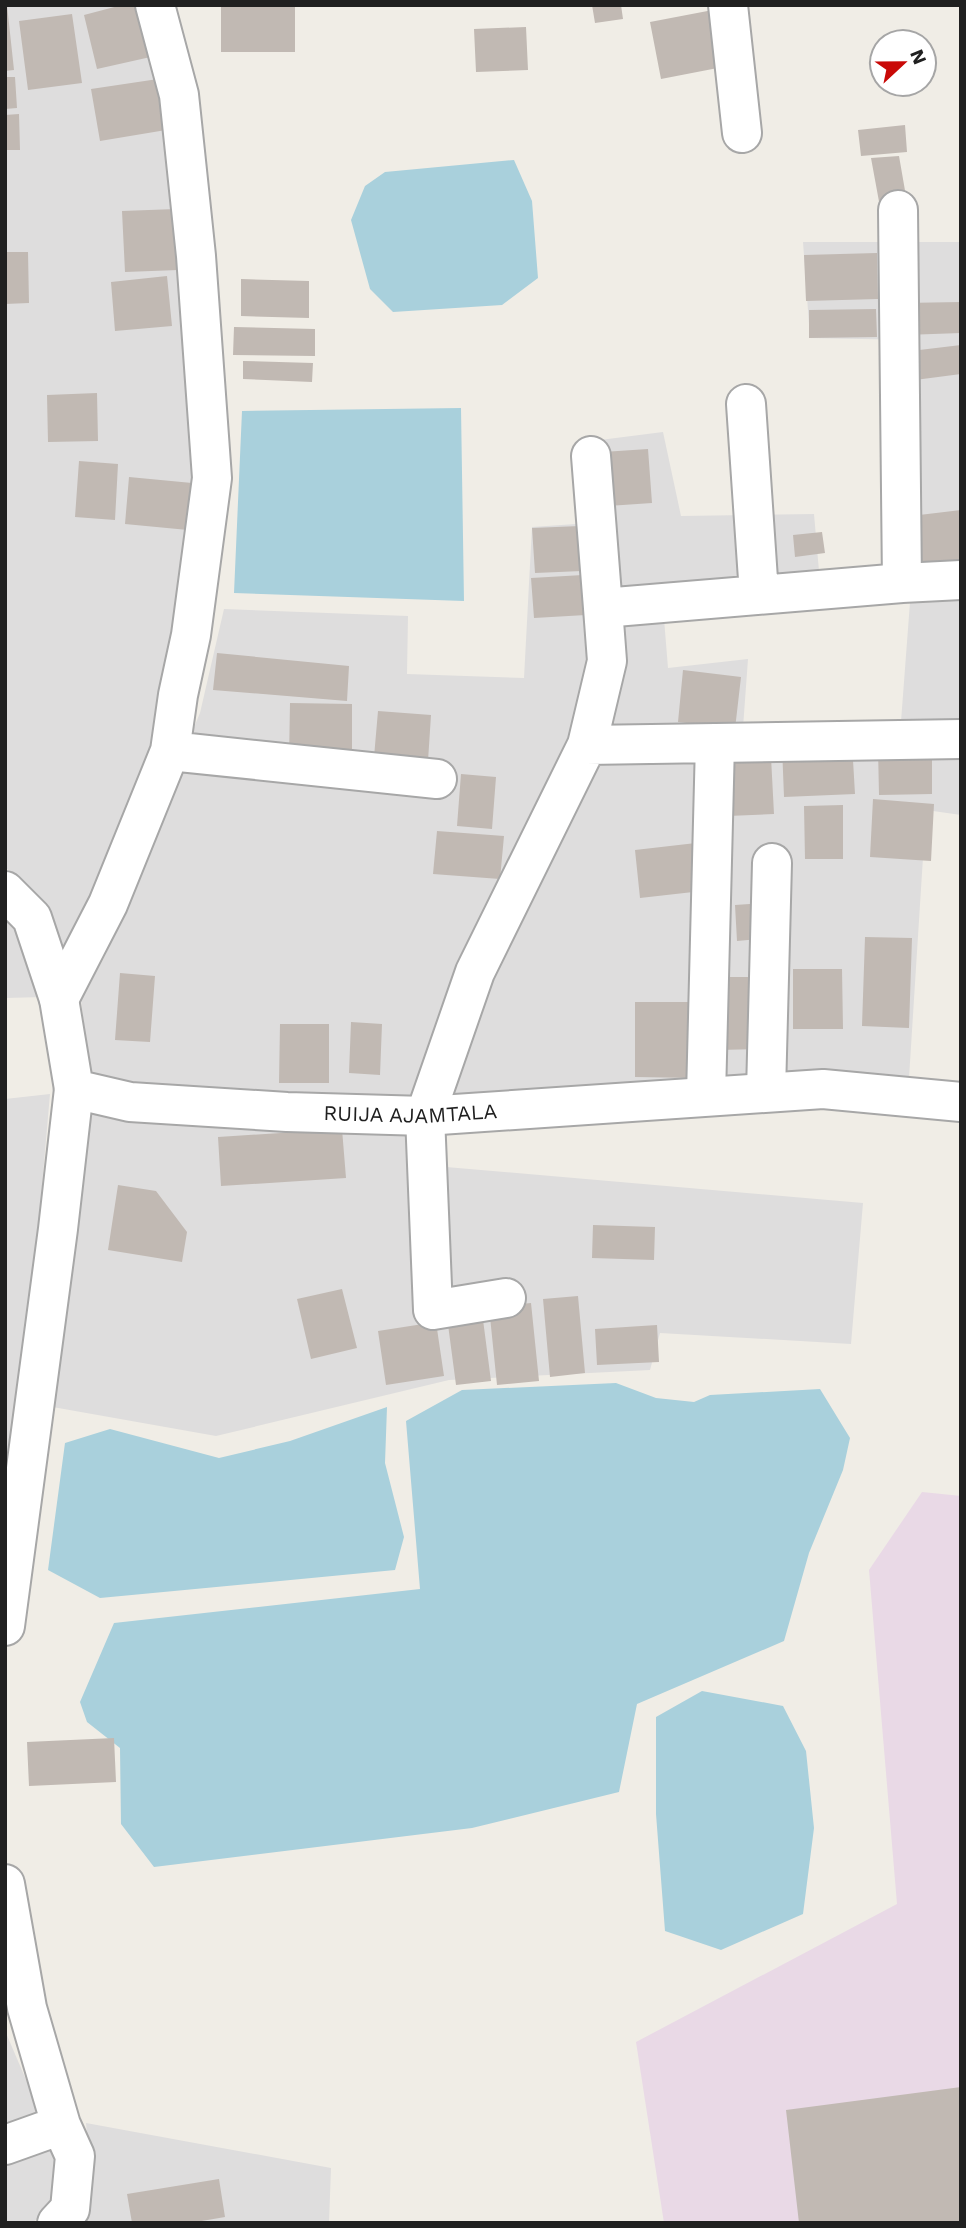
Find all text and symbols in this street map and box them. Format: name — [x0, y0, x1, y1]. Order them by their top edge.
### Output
north arrow — [868, 28, 938, 98]
text: N — [905, 46, 932, 68]
street label: RUIJA AJAMTALA — [323, 1098, 498, 1128]

